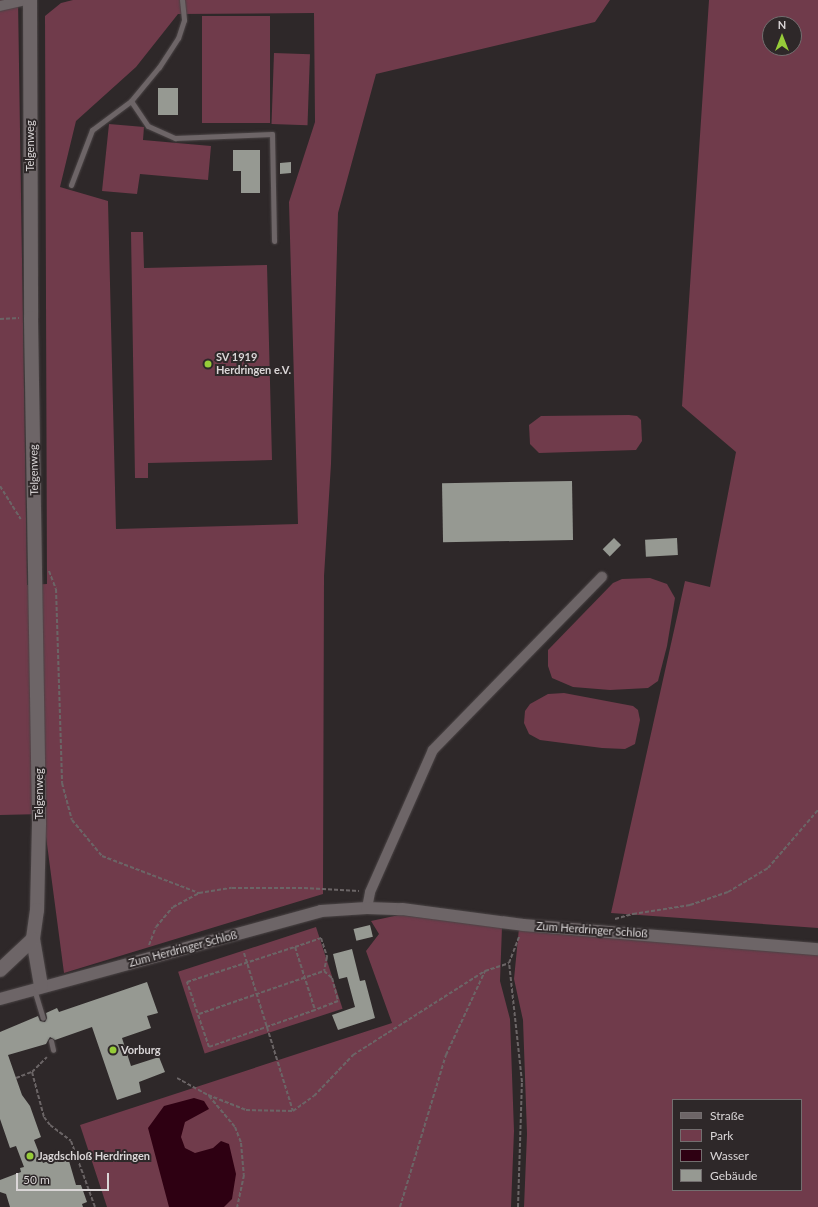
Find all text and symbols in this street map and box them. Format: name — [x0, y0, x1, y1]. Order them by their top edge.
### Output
north arrow — [762, 16, 802, 56]
text: N — [778, 18, 786, 31]
street label: Telgenweg — [23, 120, 37, 172]
place label: SV 1919 Herdringen e.V. — [216, 351, 291, 377]
marker: SV 1919 Herdringen e.V. — [203, 359, 213, 369]
street label: Telgenweg — [27, 444, 41, 496]
street label: Telgenweg — [32, 768, 46, 820]
street label: Zum Herdringer Schloß — [536, 920, 648, 940]
street label: Zum Herdringer Schloß — [127, 928, 239, 970]
place label: Vorburg — [121, 1043, 160, 1057]
marker: Vorburg — [108, 1045, 118, 1055]
legend — [672, 1099, 802, 1191]
text: Straße — [710, 1108, 744, 1123]
text: Park — [710, 1128, 733, 1143]
text: Wasser — [710, 1148, 749, 1163]
place label: Jagdschloß Herdringen — [38, 1149, 150, 1163]
marker: Jagdschloß Herdringen — [25, 1151, 35, 1161]
scale bar — [18, 1165, 111, 1191]
text: Gebäude — [710, 1168, 757, 1183]
text: 50 m — [23, 1172, 50, 1187]

